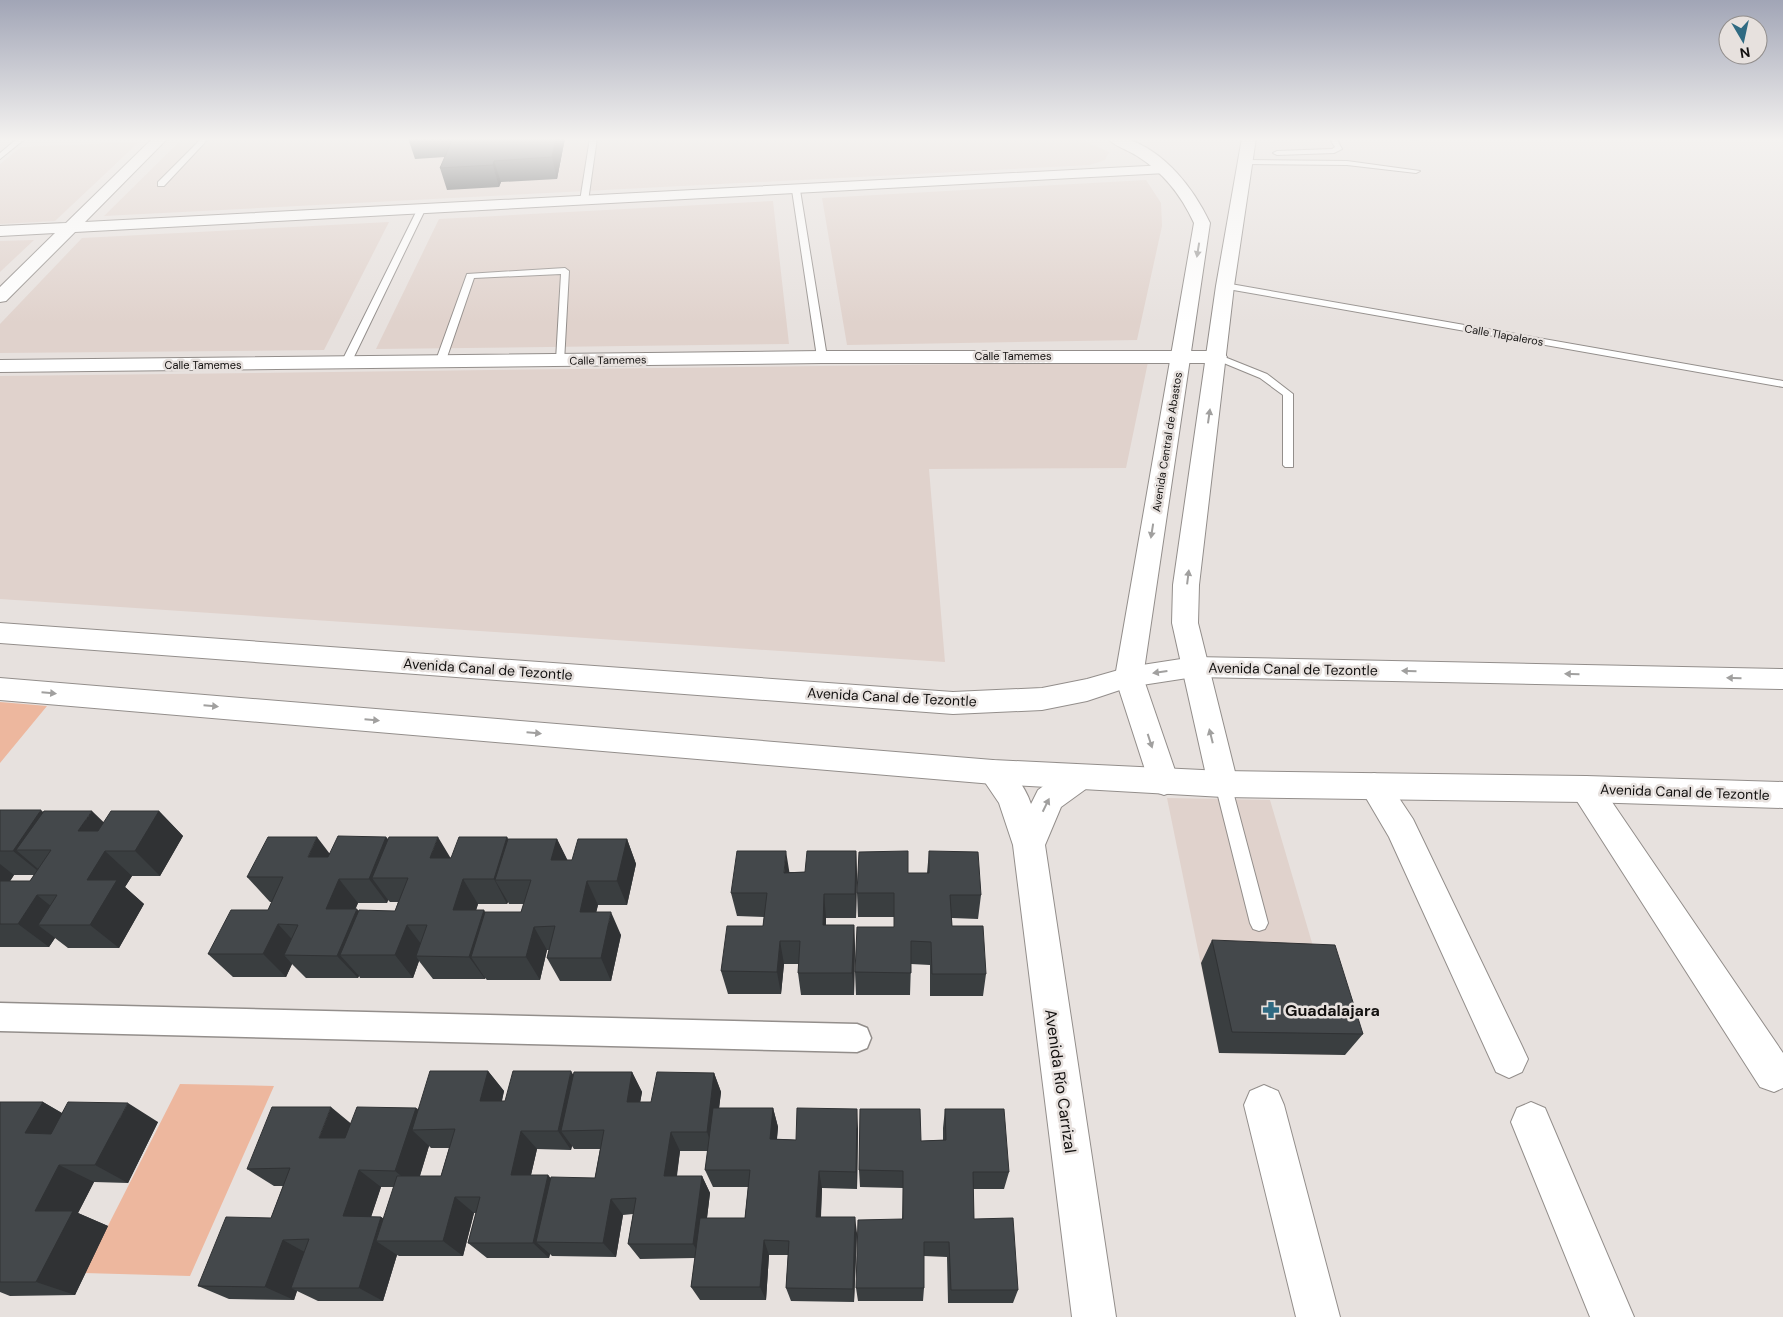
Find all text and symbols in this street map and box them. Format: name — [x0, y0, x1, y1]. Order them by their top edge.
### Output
north arrow — [1718, 15, 1768, 65]
text: N — [1739, 43, 1751, 63]
one-way arrow — [1193, 242, 1201, 258]
street label: Calle Tlapaleros — [1463, 321, 1545, 349]
street label: Calle Tamemes — [975, 349, 1051, 363]
street label: Calle Tamemes — [569, 352, 647, 368]
street label: Calle Tamemes — [165, 358, 241, 372]
street label: Avenida Central de Abastos — [1149, 371, 1185, 513]
one-way arrow — [1205, 407, 1213, 423]
one-way arrow — [1148, 524, 1156, 540]
one-way arrow — [1184, 568, 1192, 584]
street label: Avenida Canal de Tezontle — [403, 654, 573, 684]
street label: Avenida Canal de Tezontle — [1208, 659, 1378, 679]
one-way arrow — [1401, 667, 1417, 675]
one-way arrow — [1151, 669, 1167, 677]
one-way arrow — [1564, 670, 1580, 678]
one-way arrow — [1726, 673, 1742, 681]
street label: Avenida Canal de Tezontle — [807, 684, 977, 710]
one-way arrow — [41, 689, 57, 697]
one-way arrow — [203, 703, 219, 711]
one-way arrow — [365, 716, 381, 724]
one-way arrow — [1207, 729, 1215, 744]
one-way arrow — [527, 730, 543, 738]
one-way arrow — [1147, 734, 1155, 749]
street label: Avenida Canal de Tezontle — [1600, 780, 1770, 804]
one-way arrow — [1042, 798, 1051, 813]
pharmacy icon: Guadalajara — [1261, 1000, 1281, 1020]
place label: Guadalajara — [1285, 1000, 1380, 1021]
street label: Avenida Río Carrizal — [1040, 1008, 1081, 1154]

